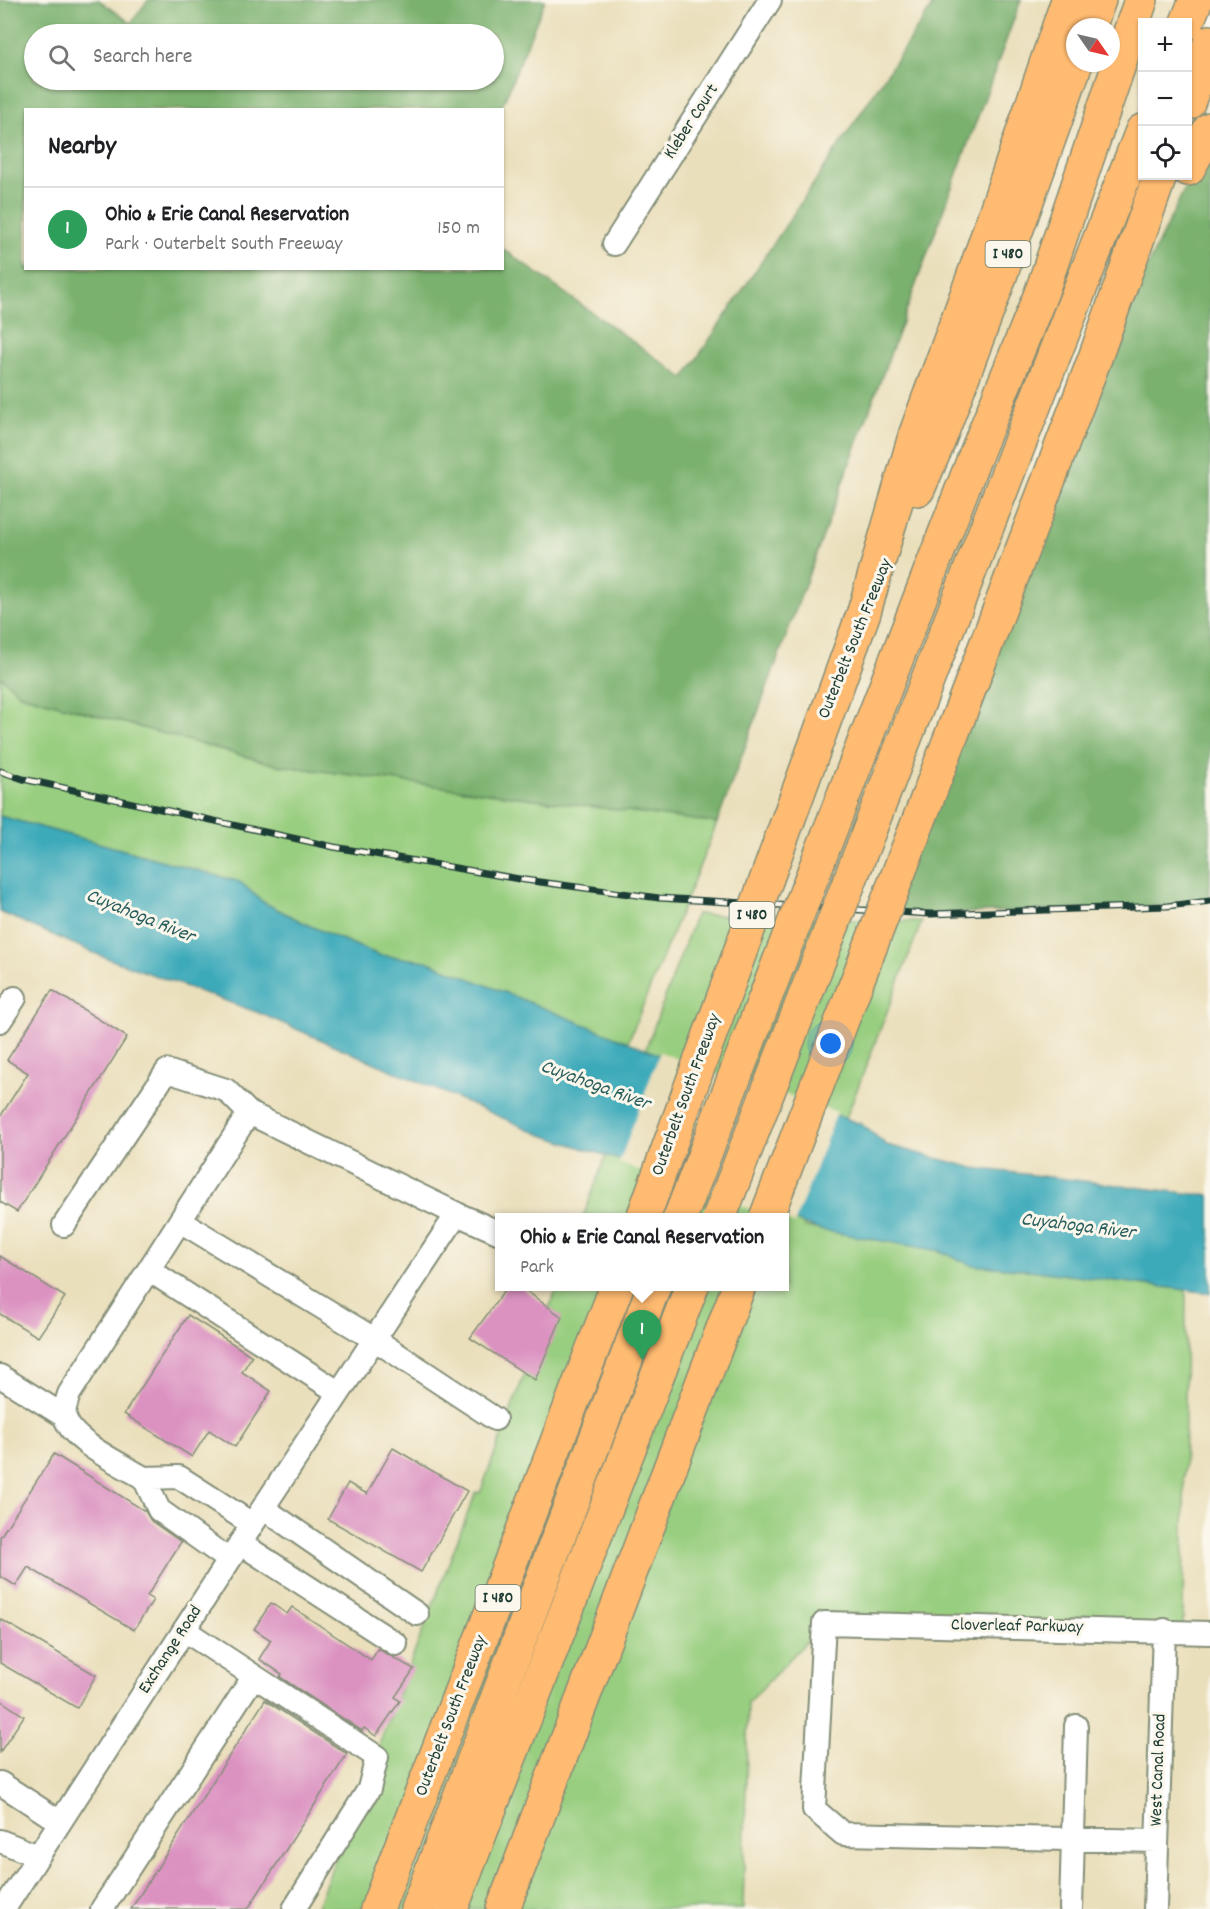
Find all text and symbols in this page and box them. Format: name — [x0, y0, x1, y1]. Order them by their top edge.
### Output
north arrow — [1066, 18, 1120, 72]
map controls — [1138, 18, 1192, 180]
button: + — [1138, 18, 1192, 72]
search box — [24, 24, 504, 90]
icon: search — [45, 41, 78, 74]
text: Search here — [93, 42, 192, 73]
button: − — [1138, 72, 1192, 126]
street label: Kleber Court — [658, 79, 726, 164]
button: locate — [1138, 126, 1192, 180]
text: Nearby — [48, 129, 116, 166]
text: Ohio & Erie Canal Reservation — [105, 200, 349, 231]
text: 1 — [65, 215, 70, 243]
text: 150 m — [437, 215, 480, 243]
text: Park · Outerbelt South Freeway — [105, 231, 342, 259]
road number: I 480 — [986, 241, 1030, 267]
street label: Outerbelt South Freeway — [812, 555, 900, 723]
water label: Cuyahoga River — [82, 883, 201, 952]
road number: I 480 — [730, 902, 774, 928]
street label: Outerbelt South Freeway — [646, 1010, 728, 1179]
your location — [816, 1029, 845, 1058]
water label: Cuyahoga River — [536, 1053, 656, 1120]
water label: Cuyahoga River — [1019, 1206, 1139, 1248]
popup — [495, 1213, 789, 1291]
text: Ohio & Erie Canal Reservation — [520, 1223, 764, 1254]
text: Park — [520, 1254, 554, 1282]
pin: 1 — [622, 1310, 662, 1360]
road number: I 480 — [476, 1585, 520, 1611]
street label: Exchange Road — [133, 1601, 209, 1699]
street label: Cloverleaf Parkway — [951, 1613, 1084, 1641]
street label: Outerbelt South Freeway — [410, 1631, 495, 1800]
street label: West Canal Road — [1145, 1713, 1173, 1827]

